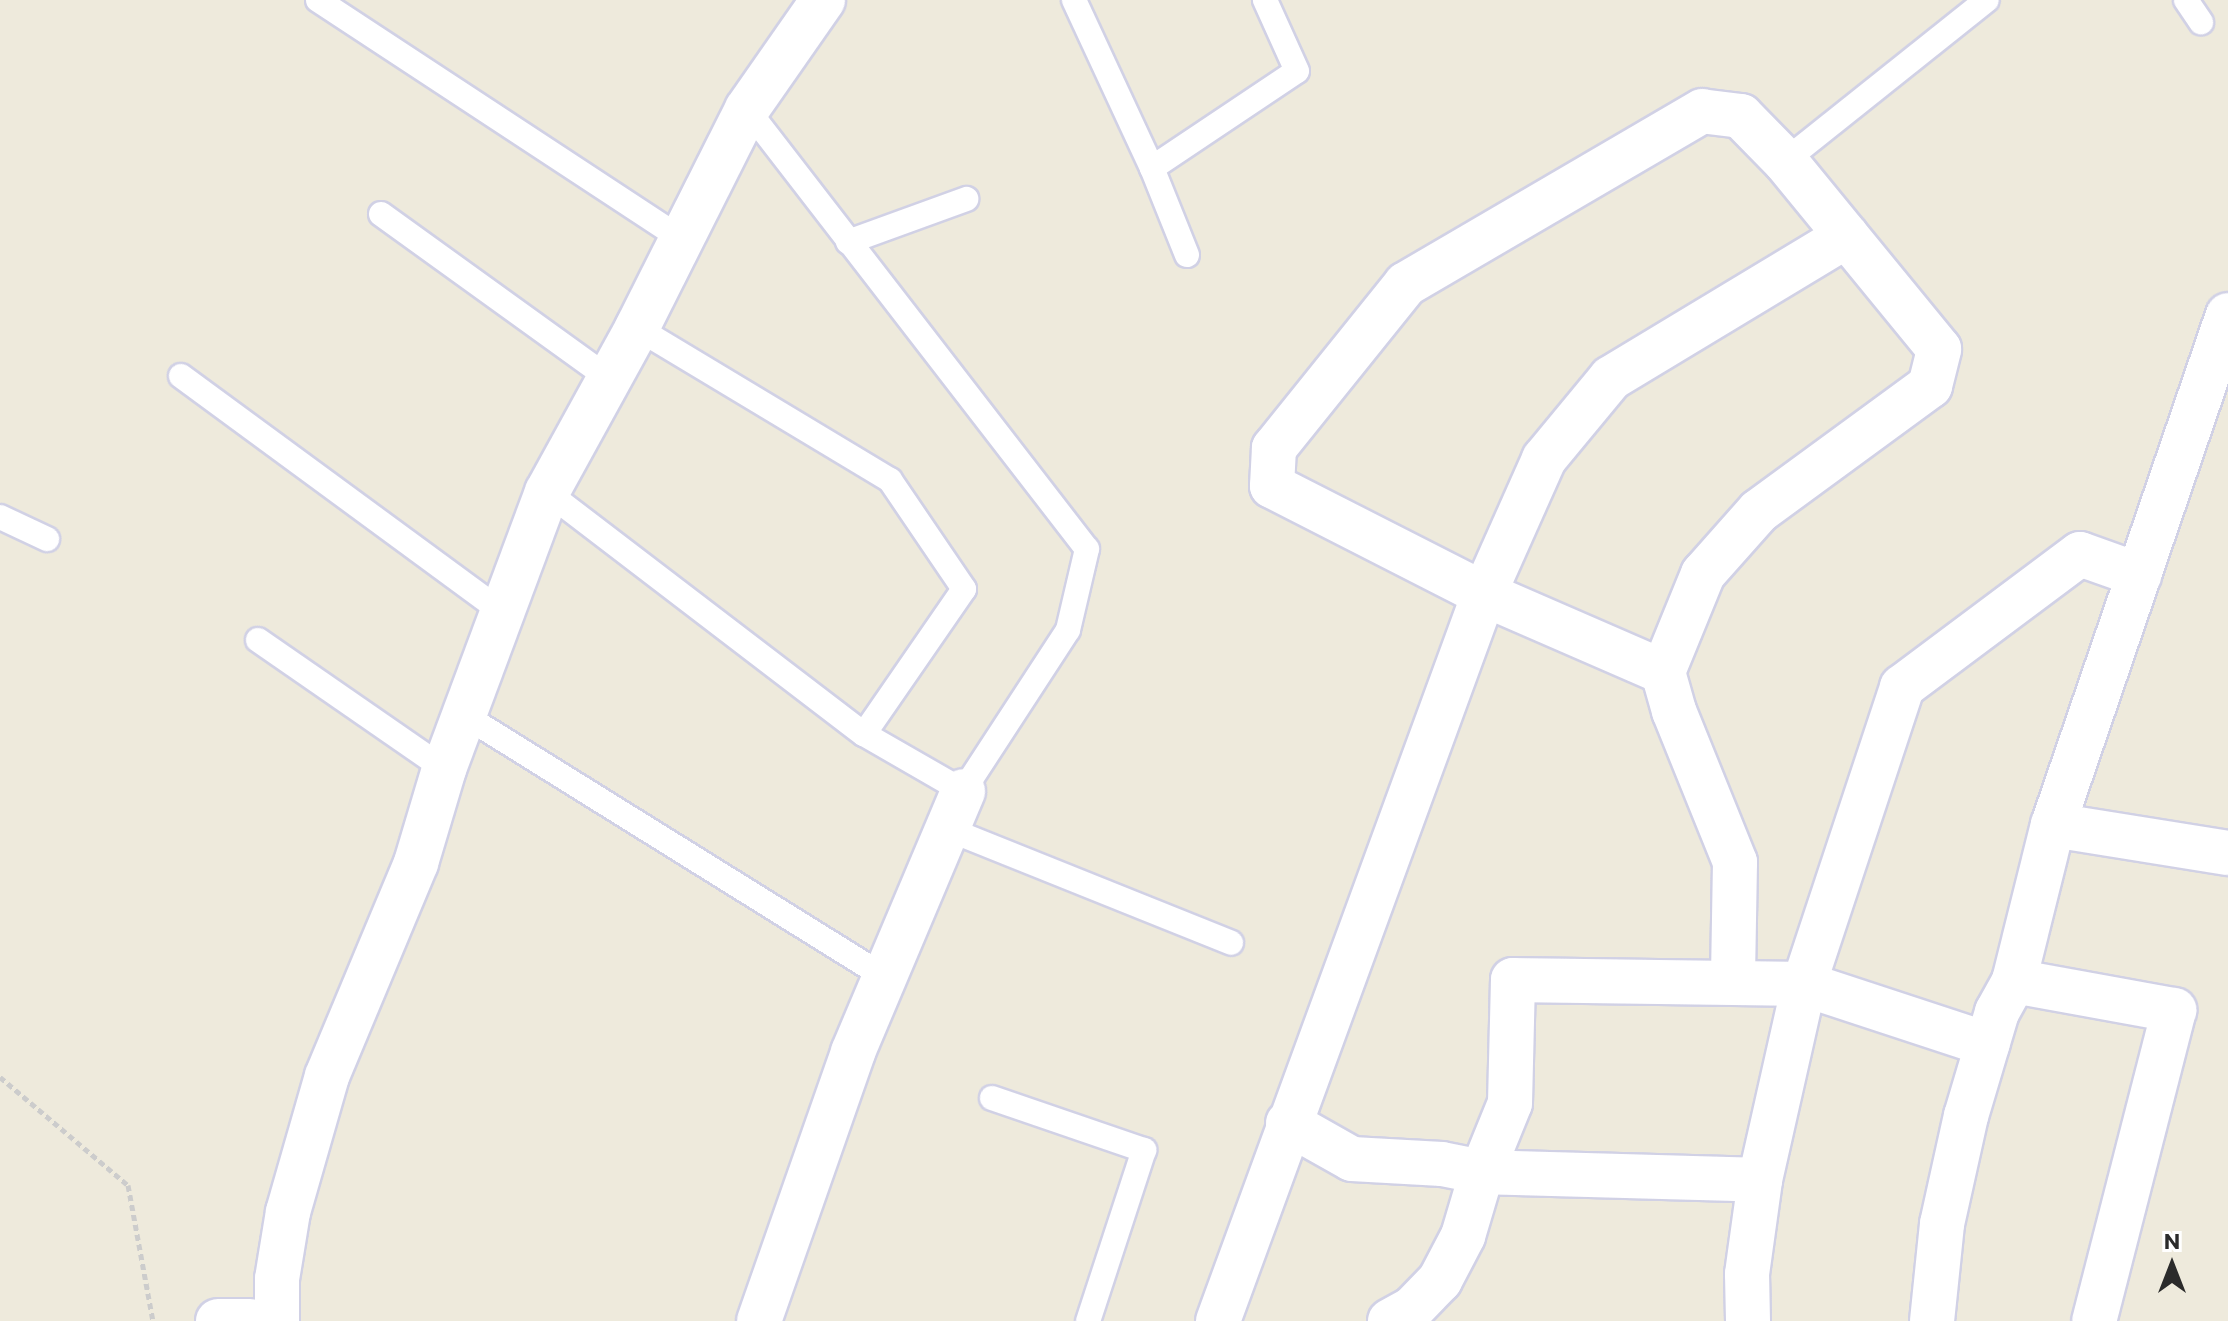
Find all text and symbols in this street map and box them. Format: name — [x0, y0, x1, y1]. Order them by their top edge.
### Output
north arrow — [2132, 1225, 2212, 1305]
text: N — [2164, 1227, 2180, 1254]

